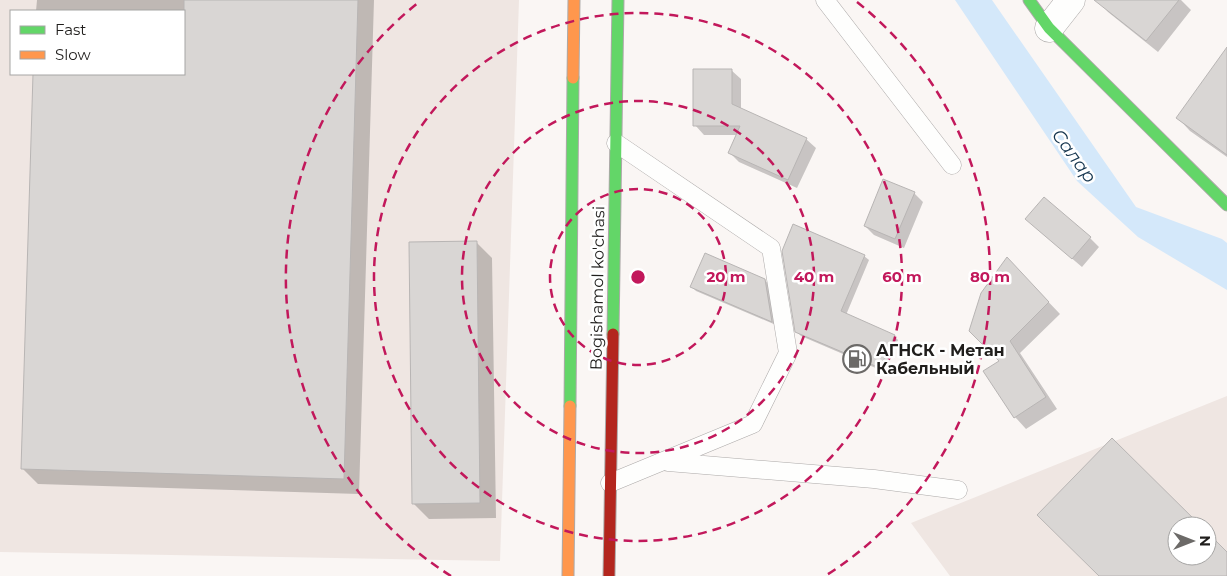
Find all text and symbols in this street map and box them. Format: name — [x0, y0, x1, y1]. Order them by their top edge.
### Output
legend — [10, 10, 185, 75]
text: Fast — [55, 20, 86, 39]
text: Slow — [55, 45, 91, 64]
water label: Салар — [1047, 125, 1101, 187]
street label: Bogishamol ko'chasi — [587, 206, 608, 370]
text: 20 m — [706, 267, 746, 286]
text: 40 m — [794, 267, 834, 286]
text: 60 m — [882, 267, 922, 286]
text: 80 m — [970, 267, 1010, 286]
centre of rings — [629, 268, 647, 286]
place label: АГНСК - Метан Кабельный — [876, 341, 1005, 378]
fuel station icon: АГНСК - Метан Кабельный — [842, 344, 872, 374]
north arrow — [1167, 516, 1217, 566]
text: N — [1196, 535, 1214, 547]

